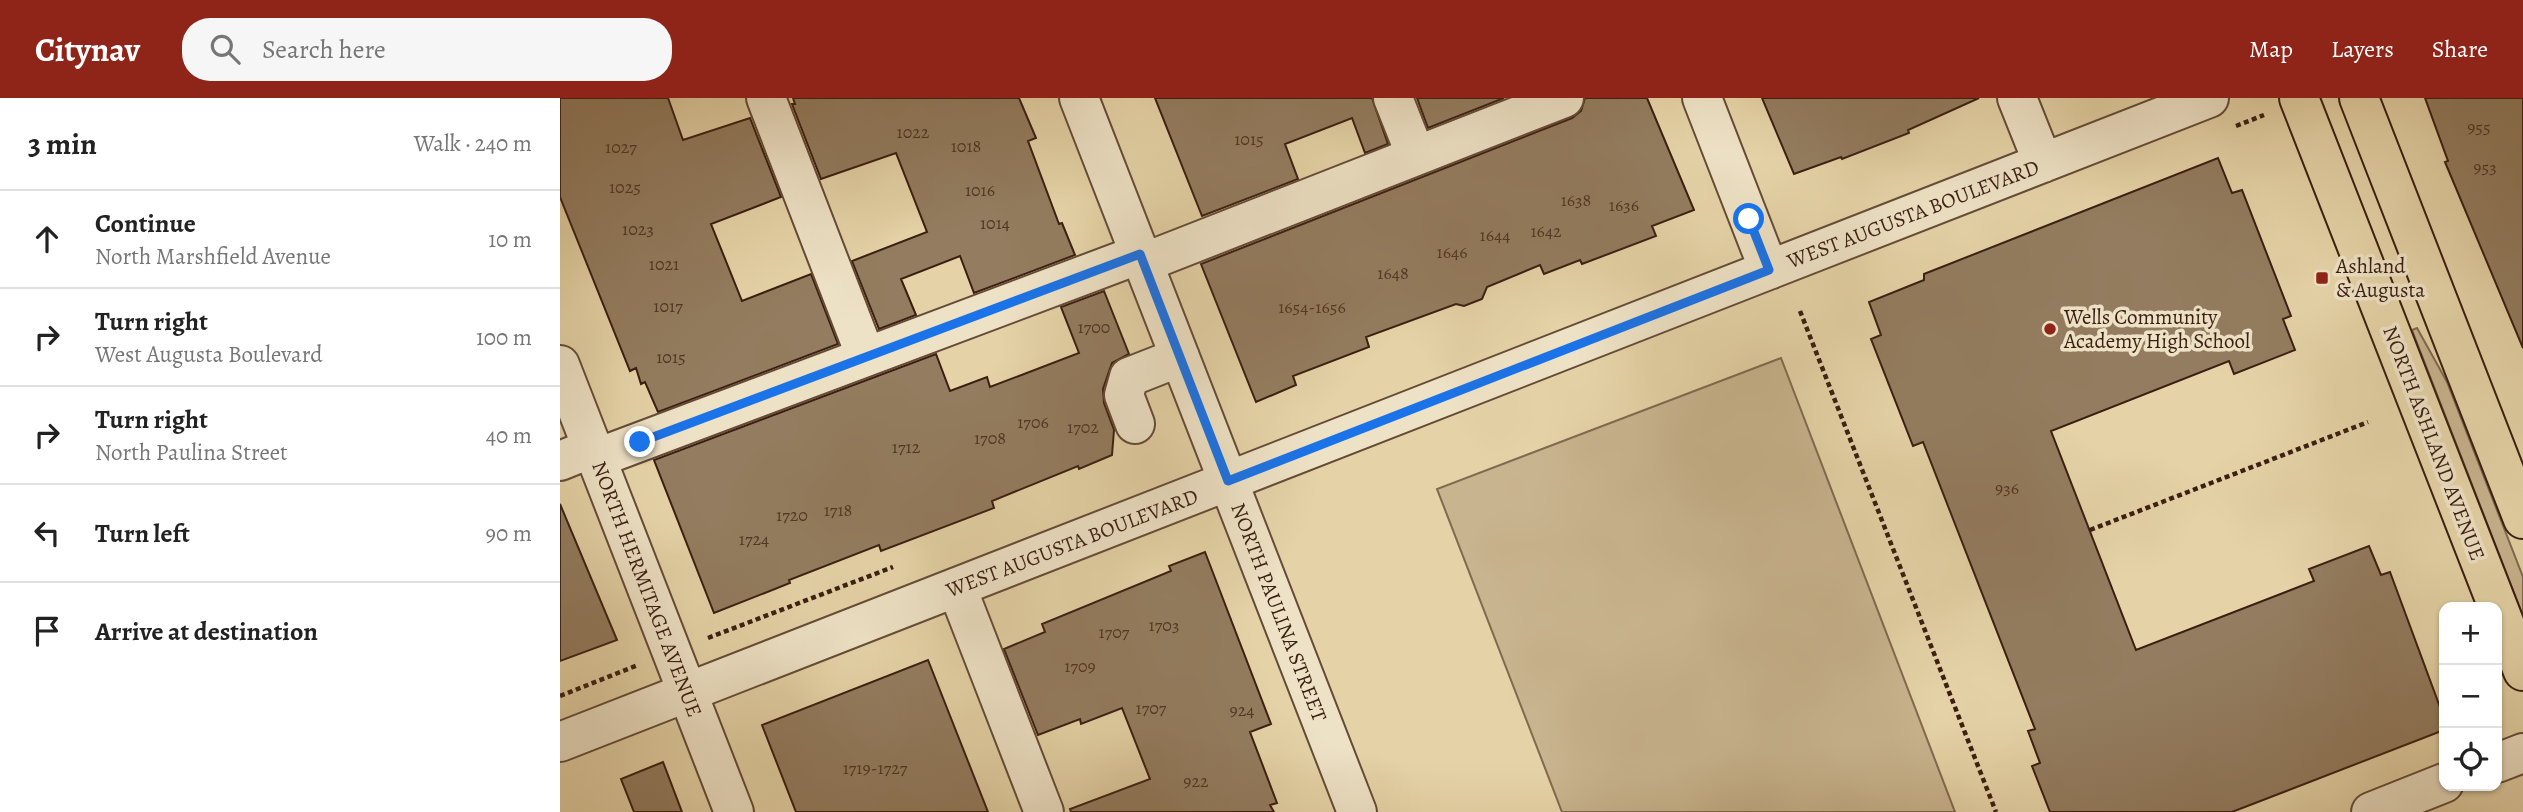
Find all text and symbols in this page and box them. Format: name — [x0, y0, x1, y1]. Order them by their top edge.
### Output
search box — [182, 18, 672, 81]
text: Citynav — [35, 27, 140, 72]
icon: search — [206, 30, 244, 68]
text: Search here — [262, 32, 386, 67]
text: Map — [2249, 33, 2293, 65]
text: Layers — [2331, 33, 2394, 65]
text: Share — [2432, 33, 2488, 65]
house number: 955 — [2467, 115, 2491, 139]
house number: 1022 — [897, 120, 930, 144]
text: 3 min — [28, 124, 97, 164]
house number: 1015 — [1234, 127, 1264, 151]
text: Walk · 240 m — [414, 128, 532, 159]
house number: 1018 — [951, 134, 981, 158]
house number: 1027 — [605, 135, 637, 159]
street label: WEST AUGUSTA BOULEVARD — [1782, 153, 2043, 275]
house number: 953 — [2473, 155, 2497, 179]
house number: 1025 — [609, 175, 641, 199]
house number: 1016 — [965, 178, 995, 202]
house number: 1638 — [1561, 188, 1591, 212]
house number: 1636 — [1609, 193, 1639, 217]
route start — [1733, 203, 1764, 234]
text: Continue — [95, 206, 196, 241]
house number: 1014 — [980, 211, 1010, 235]
house number: 1023 — [622, 217, 654, 241]
house number: 1642 — [1530, 219, 1562, 243]
icon: ahead — [28, 220, 66, 258]
house number: 1644 — [1480, 223, 1510, 247]
text: 10 m — [488, 224, 532, 255]
house number: 1646 — [1437, 240, 1467, 264]
text: North Marshfield Avenue — [95, 241, 331, 272]
house number: 1021 — [649, 252, 679, 276]
place label: Ashland & Augusta — [2335, 252, 2425, 304]
house number: 1648 — [1377, 261, 1409, 285]
marker: Ashland & Augusta — [2314, 270, 2330, 286]
house number: 1017 — [653, 294, 683, 318]
house number: 1654-1656 — [1278, 295, 1346, 319]
place label: Wells Community Academy High School — [2063, 303, 2250, 355]
text: Turn right — [95, 304, 208, 339]
house number: 1700 — [1078, 315, 1110, 339]
icon: right — [28, 318, 66, 356]
marker: Wells Community Academy High School — [2042, 321, 2058, 337]
text: 100 m — [476, 322, 532, 353]
street label: NORTH ASHLAND AVENUE — [2376, 322, 2492, 564]
text: West Augusta Boulevard — [95, 339, 323, 370]
house number: 1015 — [656, 345, 686, 369]
text: Turn right — [95, 402, 208, 437]
house number: 1706 — [1017, 410, 1049, 434]
house number: 1702 — [1067, 415, 1099, 439]
icon: right — [28, 416, 66, 454]
text: 40 m — [486, 420, 532, 451]
route end — [624, 426, 655, 457]
house number: 1708 — [974, 426, 1006, 450]
house number: 1712 — [892, 435, 921, 459]
text: North Paulina Street — [95, 437, 288, 468]
street label: NORTH HERMITAGE AVENUE — [585, 457, 709, 721]
house number: 936 — [1995, 476, 2019, 500]
street label: WEST AUGUSTA BOULEVARD — [941, 482, 1202, 604]
house number: 1718 — [824, 498, 852, 522]
street label: NORTH PAULINA STREET — [1224, 499, 1334, 726]
house number: 1720 — [776, 503, 808, 527]
icon: left — [28, 514, 66, 552]
text: Turn left — [95, 516, 190, 551]
text: 90 m — [486, 518, 532, 549]
house number: 1724 — [739, 527, 769, 551]
map controls — [2439, 602, 2502, 791]
button: + — [2439, 602, 2502, 665]
icon: arrive — [28, 612, 66, 650]
house number: 1703 — [1149, 613, 1179, 637]
text: Arrive at destination — [95, 614, 318, 649]
house number: 1707 — [1099, 620, 1130, 644]
house number: 1709 — [1064, 654, 1096, 678]
button: − — [2439, 665, 2502, 728]
house number: 1707 — [1136, 696, 1167, 720]
house number: 924 — [1230, 698, 1254, 722]
button: locate — [2439, 728, 2502, 791]
house number: 1719-1727 — [843, 756, 908, 780]
house number: 922 — [1183, 769, 1209, 793]

